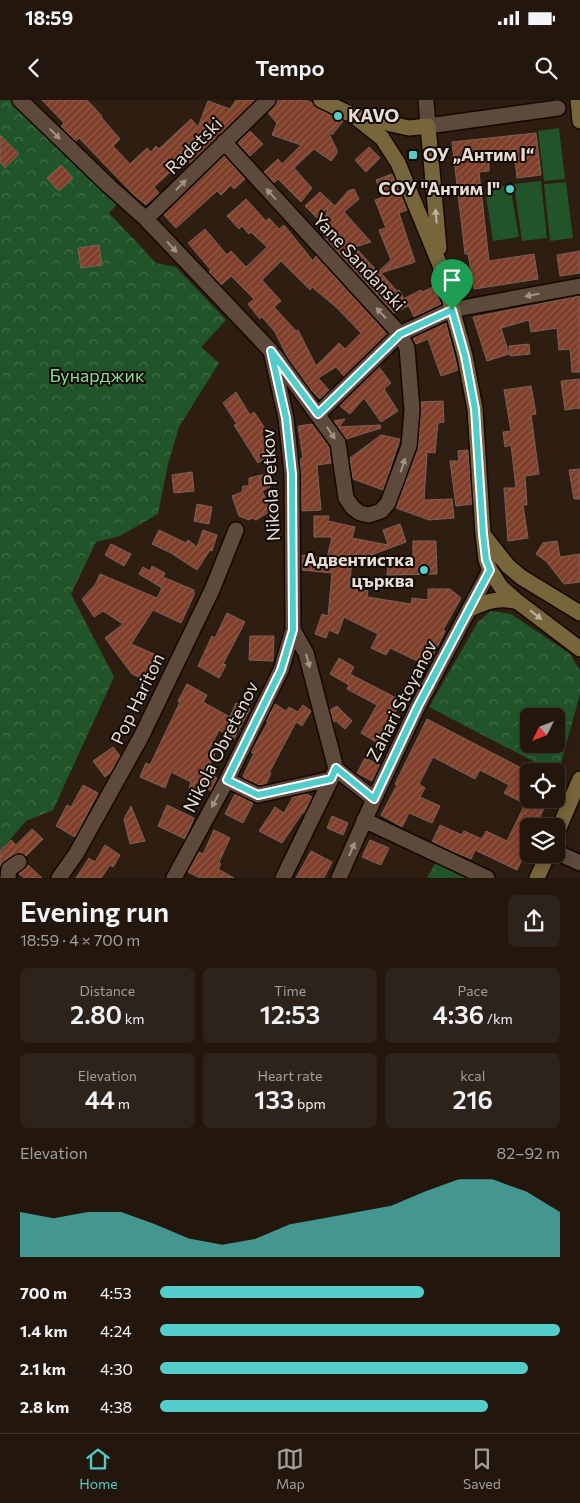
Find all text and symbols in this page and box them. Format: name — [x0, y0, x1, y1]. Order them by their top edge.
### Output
text: 18:59 — [25, 6, 73, 29]
icon: back — [20, 54, 48, 82]
text: Tempo — [255, 54, 325, 81]
icon: search — [532, 54, 560, 82]
place label: KAVO — [348, 104, 399, 126]
marker: KAVO — [332, 110, 344, 122]
street label: Radetski — [160, 112, 226, 178]
one-way arrow — [49, 128, 61, 140]
place label: ОУ „Антим I“ — [423, 143, 534, 165]
marker: ОУ „Антим I“ — [407, 149, 419, 161]
place label: СОУ "Антим I" — [378, 177, 500, 199]
one-way arrow — [175, 179, 187, 191]
marker: СОУ "Антим I" — [504, 183, 516, 195]
one-way arrow — [265, 188, 277, 200]
street label: Yane Sandanski — [309, 208, 411, 315]
one-way arrow — [432, 208, 440, 224]
one-way arrow — [166, 240, 178, 252]
pin — [431, 259, 473, 310]
icon: arrive — [438, 266, 466, 294]
one-way arrow — [524, 291, 540, 299]
one-way arrow — [375, 308, 387, 320]
park label: Бунарджик — [49, 364, 145, 386]
one-way arrow — [326, 426, 336, 439]
street label: Nikola Petkov — [256, 428, 284, 542]
one-way arrow — [400, 458, 407, 473]
place label: Адвентистка църква — [304, 548, 414, 591]
marker: Адвентистка църква — [418, 564, 430, 576]
one-way arrow — [529, 610, 542, 621]
street label: Zahari Stoyanov — [361, 636, 441, 765]
street label: Pop Hariton — [106, 649, 169, 748]
one-way arrow — [305, 654, 313, 669]
street label: Nikola Obretenov — [178, 677, 263, 816]
north arrow — [520, 708, 565, 752]
map controls — [520, 708, 565, 863]
button: locate — [520, 763, 565, 808]
one-way arrow — [211, 794, 219, 809]
button: layers — [520, 818, 565, 863]
one-way arrow — [348, 842, 356, 856]
text: Evening run — [20, 894, 169, 928]
button: share — [508, 895, 560, 947]
text: 18:59 · 4 × 700 m — [20, 930, 140, 949]
text: Distance — [80, 982, 135, 999]
text: Time — [274, 982, 306, 999]
text: Pace — [457, 982, 488, 999]
text: 2.80 — [70, 999, 122, 1029]
text: 12:53 — [260, 999, 320, 1029]
text: 4:36 — [433, 999, 484, 1029]
text: km — [122, 1010, 145, 1027]
text: /km — [484, 1010, 513, 1027]
text: Elevation — [78, 1067, 137, 1084]
text: Heart rate — [257, 1067, 323, 1084]
text: kcal — [460, 1067, 485, 1084]
text: 44 — [85, 1084, 115, 1114]
text: 133 — [254, 1084, 294, 1114]
text: 216 — [452, 1084, 493, 1114]
text: m — [115, 1095, 130, 1112]
text: bpm — [294, 1095, 326, 1112]
text: Elevation — [20, 1143, 88, 1162]
text: 82–92 m — [496, 1143, 560, 1162]
text: 700 m — [20, 1283, 67, 1302]
text: 4:53 — [100, 1283, 132, 1302]
text: 1.4 km — [20, 1321, 67, 1340]
text: 4:24 — [100, 1321, 132, 1340]
text: 2.1 km — [20, 1359, 66, 1378]
text: 4:30 — [100, 1359, 133, 1378]
text: 2.8 km — [20, 1397, 69, 1416]
text: 4:38 — [100, 1397, 132, 1416]
tab: Home — [79, 1445, 118, 1492]
tab: Map — [276, 1445, 305, 1492]
tab: Saved — [463, 1445, 501, 1492]

